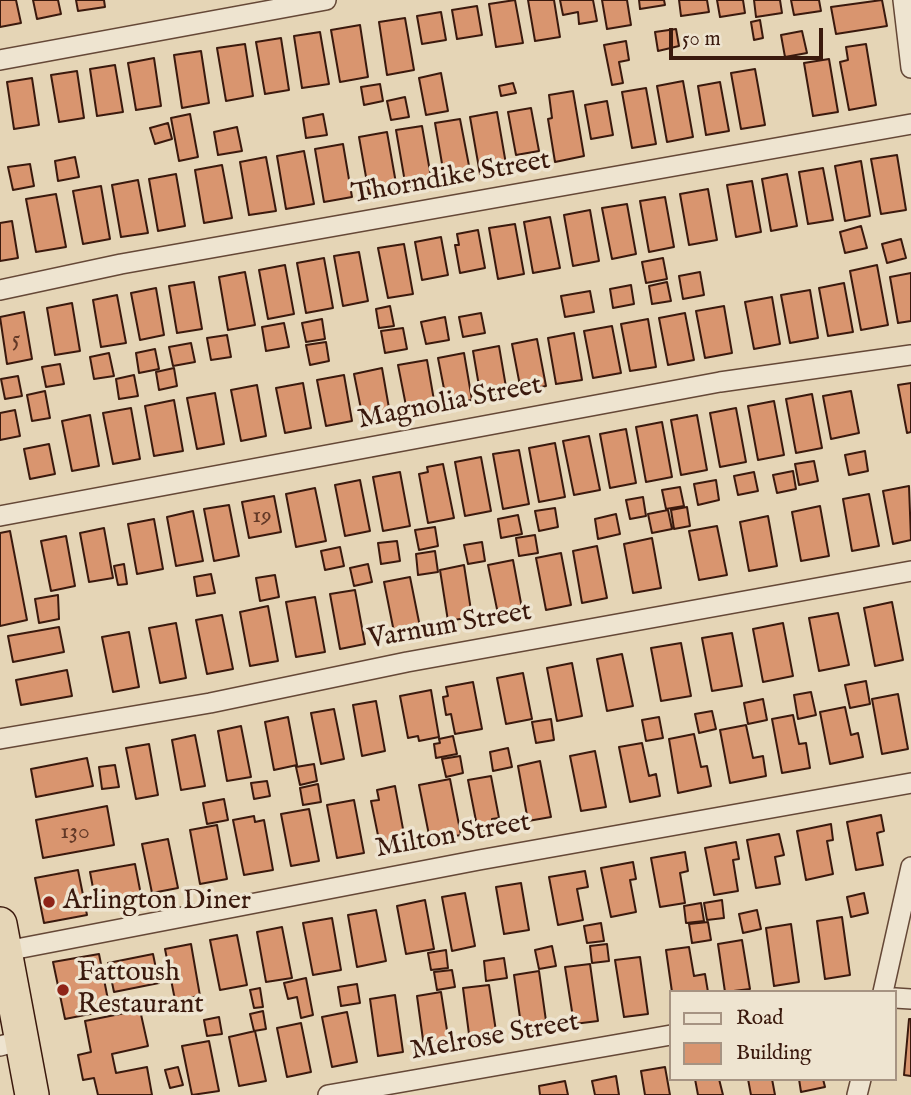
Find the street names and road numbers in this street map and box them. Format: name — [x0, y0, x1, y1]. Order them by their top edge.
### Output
street label: Thorndike Street — [349, 145, 553, 213]
street label: Magnolia Street — [355, 370, 545, 438]
street label: Varnum Street — [366, 596, 534, 658]
street label: Milton Street — [373, 807, 533, 867]
street label: Melrose Street — [408, 1007, 582, 1069]

